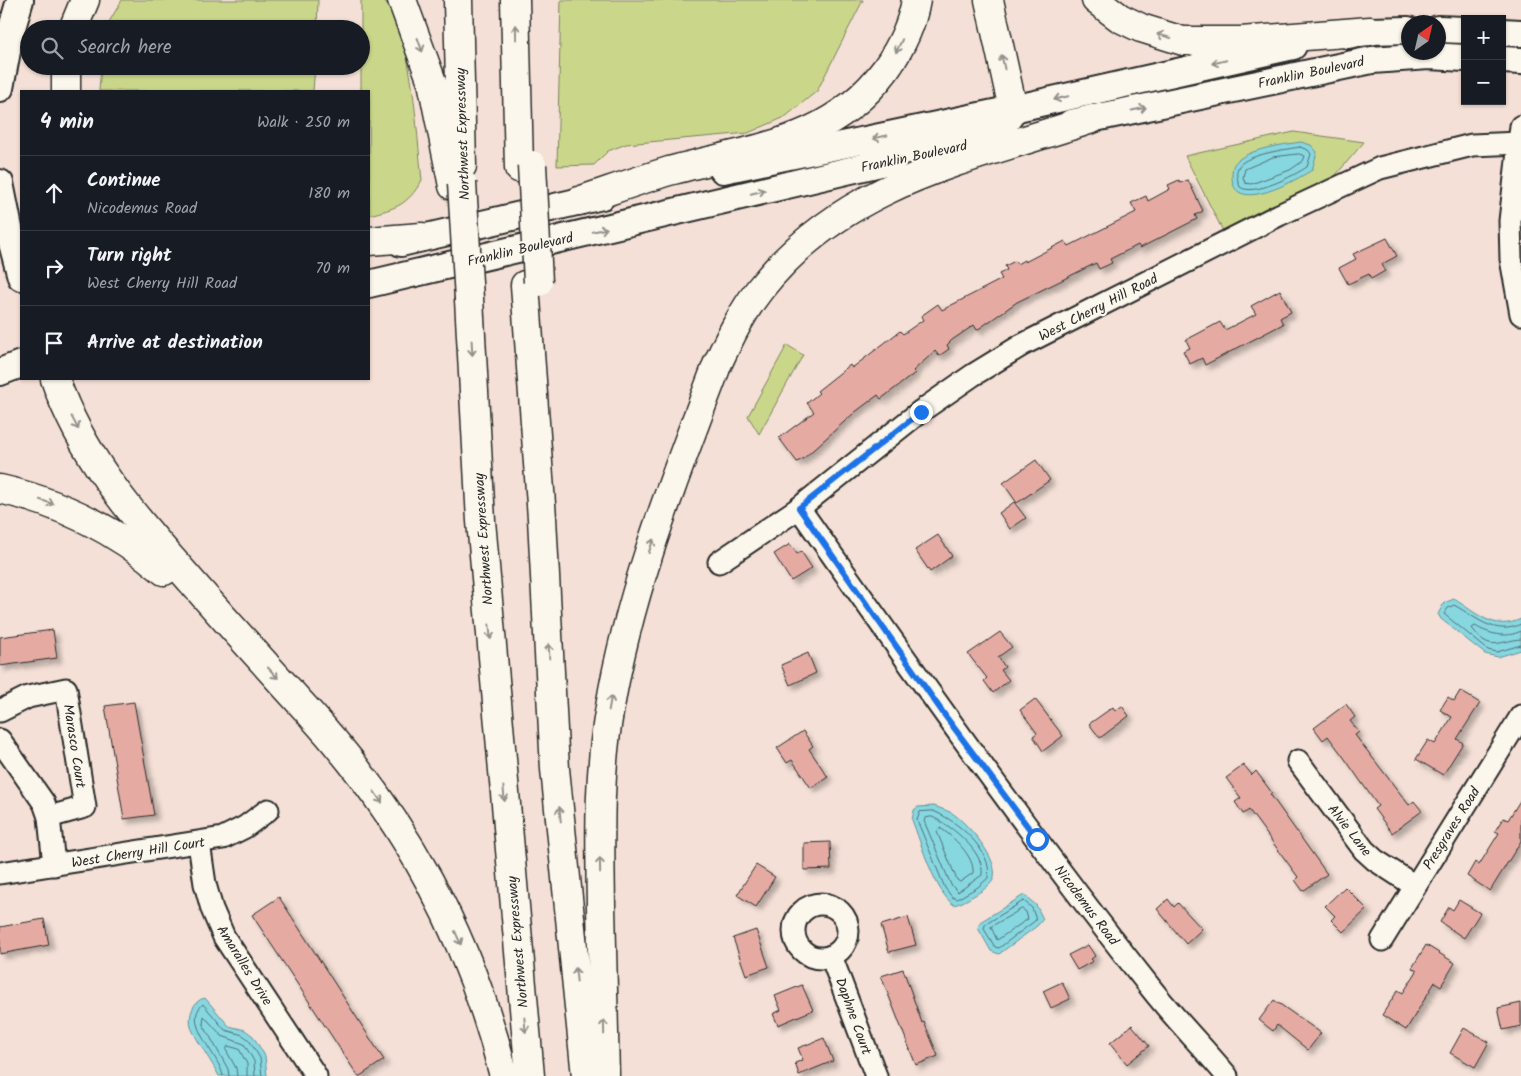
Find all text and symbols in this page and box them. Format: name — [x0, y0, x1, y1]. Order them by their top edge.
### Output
north arrow — [1401, 15, 1446, 60]
map controls — [1461, 15, 1506, 105]
button: + — [1461, 15, 1506, 60]
search box — [20, 20, 370, 75]
one-way arrow — [511, 24, 521, 40]
one-way arrow — [1157, 31, 1173, 41]
text: Search here — [78, 33, 172, 63]
icon: search — [38, 34, 66, 62]
one-way arrow — [416, 37, 425, 52]
one-way arrow — [894, 38, 904, 53]
street label: Franklin Boulevard — [1256, 51, 1367, 95]
one-way arrow — [998, 54, 1007, 70]
one-way arrow — [1211, 58, 1227, 67]
button: − — [1461, 60, 1506, 105]
street label: Northwest Expressway — [450, 67, 476, 200]
one-way arrow — [1053, 94, 1069, 103]
one-way arrow — [1131, 104, 1147, 113]
text: 4 min — [40, 106, 94, 139]
text: Walk · 250 m — [257, 110, 350, 135]
one-way arrow — [872, 133, 888, 142]
street label: Franklin Boulevard — [859, 135, 970, 179]
text: Continue — [87, 166, 160, 196]
icon: ahead — [40, 179, 68, 207]
text: 180 m — [308, 181, 350, 206]
one-way arrow — [749, 186, 765, 196]
text: Nicodemus Road — [87, 196, 197, 221]
one-way arrow — [591, 225, 607, 234]
street label: Franklin Boulevard — [465, 227, 576, 273]
text: Turn right — [87, 241, 172, 271]
icon: right — [40, 254, 68, 282]
text: 70 m — [315, 256, 350, 281]
street label: West Cherry Hill Road — [1035, 268, 1163, 347]
text: West Cherry Hill Road — [87, 271, 237, 296]
text: Arrive at destination — [87, 328, 263, 358]
icon: arrive — [40, 329, 68, 357]
one-way arrow — [467, 339, 476, 355]
route end — [910, 401, 933, 424]
one-way arrow — [70, 416, 80, 430]
street label: Northwest Expressway — [468, 472, 500, 606]
one-way arrow — [39, 498, 54, 507]
one-way arrow — [647, 539, 656, 554]
one-way arrow — [486, 624, 495, 640]
one-way arrow — [544, 644, 554, 660]
one-way arrow — [267, 667, 279, 680]
one-way arrow — [606, 695, 616, 711]
street label: Marasco Court — [57, 703, 92, 790]
street label: Presgraves Road — [1418, 782, 1487, 874]
one-way arrow — [499, 786, 509, 802]
one-way arrow — [373, 790, 383, 804]
street label: Alvie Lane — [1322, 800, 1377, 862]
one-way arrow — [555, 806, 565, 822]
route start — [1026, 828, 1049, 851]
street label: West Cherry Hill Court — [70, 832, 207, 874]
one-way arrow — [595, 857, 605, 874]
street label: Nicodemus Road — [1048, 861, 1125, 951]
street label: Northwest Expressway — [501, 875, 535, 1009]
street label: Amaralles Drive — [211, 921, 278, 1011]
one-way arrow — [454, 930, 464, 945]
one-way arrow — [571, 968, 581, 984]
street label: Daphne Court — [829, 975, 877, 1059]
one-way arrow — [520, 1017, 529, 1033]
one-way arrow — [599, 1020, 609, 1036]

